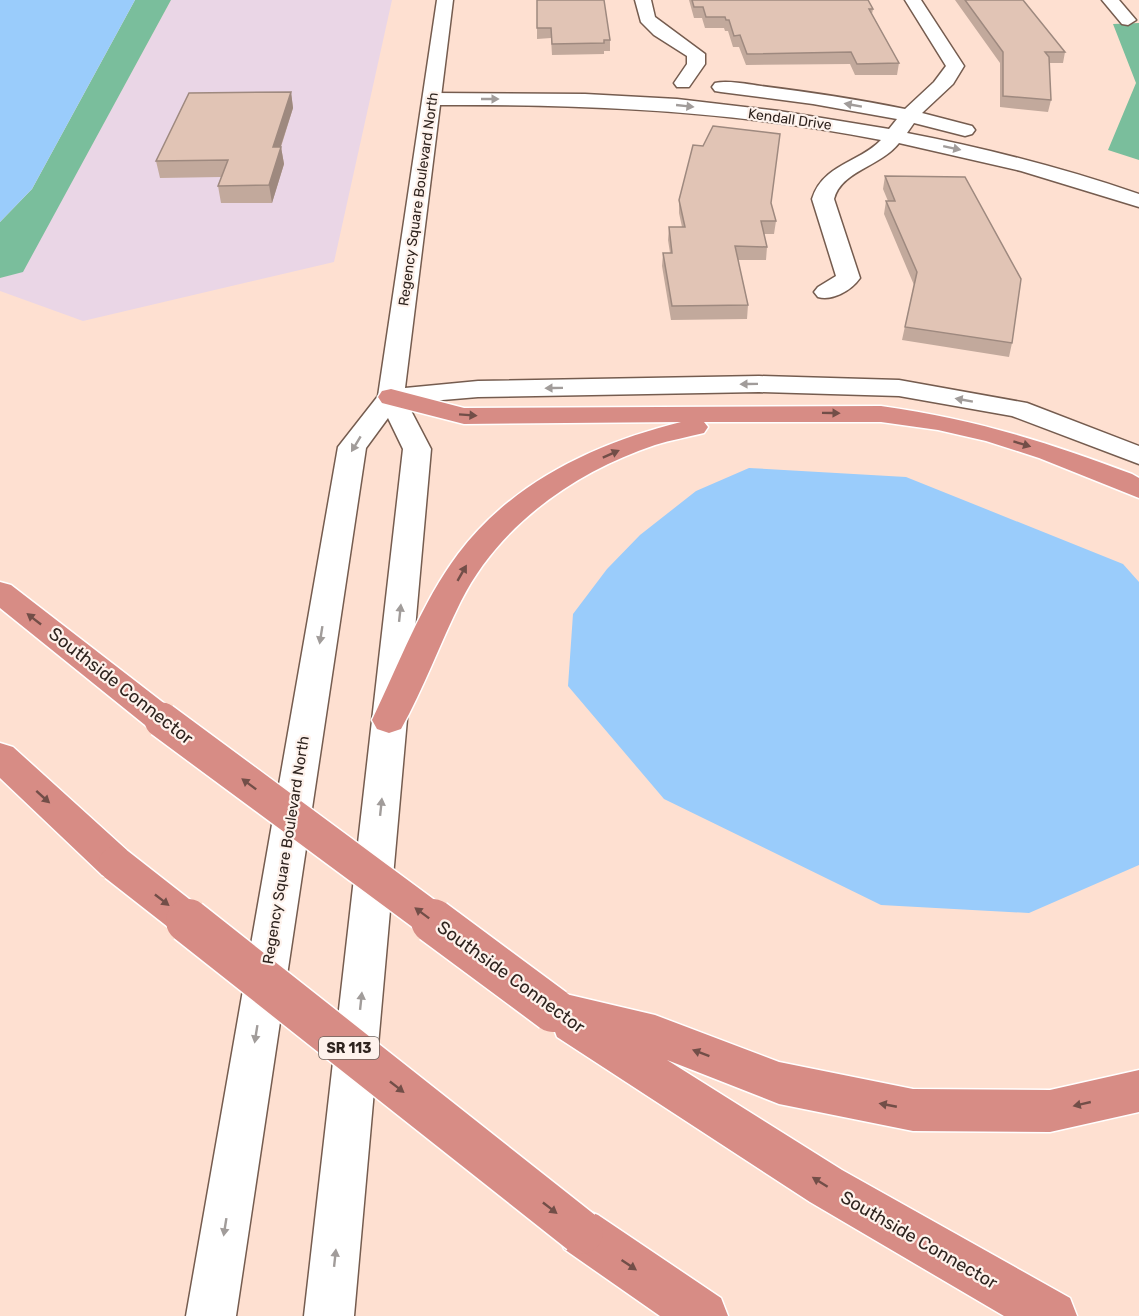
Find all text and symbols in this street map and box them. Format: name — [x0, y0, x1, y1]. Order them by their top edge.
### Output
street label: Regency Square Boulevard North — [395, 91, 442, 307]
one-way arrow — [481, 94, 500, 104]
one-way arrow — [843, 100, 862, 109]
one-way arrow — [675, 101, 694, 111]
street label: Kendall Drive — [747, 105, 833, 134]
one-way arrow — [943, 144, 962, 153]
one-way arrow — [740, 379, 759, 389]
one-way arrow — [545, 383, 564, 393]
one-way arrow — [954, 395, 973, 404]
one-way arrow — [821, 408, 840, 418]
one-way arrow — [459, 410, 478, 420]
one-way arrow — [351, 436, 361, 453]
one-way arrow — [1013, 440, 1031, 449]
one-way arrow — [603, 449, 620, 458]
one-way arrow — [456, 565, 467, 581]
one-way arrow — [395, 604, 405, 623]
one-way arrow — [26, 612, 42, 625]
street label: Southside Connector — [44, 623, 198, 749]
one-way arrow — [317, 625, 326, 644]
street label: Regency Square Boulevard North — [259, 735, 313, 965]
one-way arrow — [241, 778, 257, 790]
one-way arrow — [35, 790, 50, 803]
one-way arrow — [376, 798, 386, 817]
one-way arrow — [154, 894, 170, 907]
one-way arrow — [415, 907, 430, 919]
street label: Southside Connector — [433, 916, 589, 1038]
one-way arrow — [356, 992, 366, 1011]
one-way arrow — [252, 1025, 261, 1044]
road number: SR 113 — [319, 1037, 379, 1059]
one-way arrow — [692, 1048, 710, 1057]
one-way arrow — [389, 1080, 405, 1093]
one-way arrow — [879, 1100, 898, 1109]
one-way arrow — [1072, 1100, 1091, 1109]
one-way arrow — [811, 1176, 828, 1187]
street label: Southside Connector — [837, 1186, 1001, 1294]
one-way arrow — [542, 1201, 558, 1214]
one-way arrow — [221, 1218, 230, 1237]
one-way arrow — [330, 1248, 340, 1267]
one-way arrow — [621, 1259, 637, 1270]

